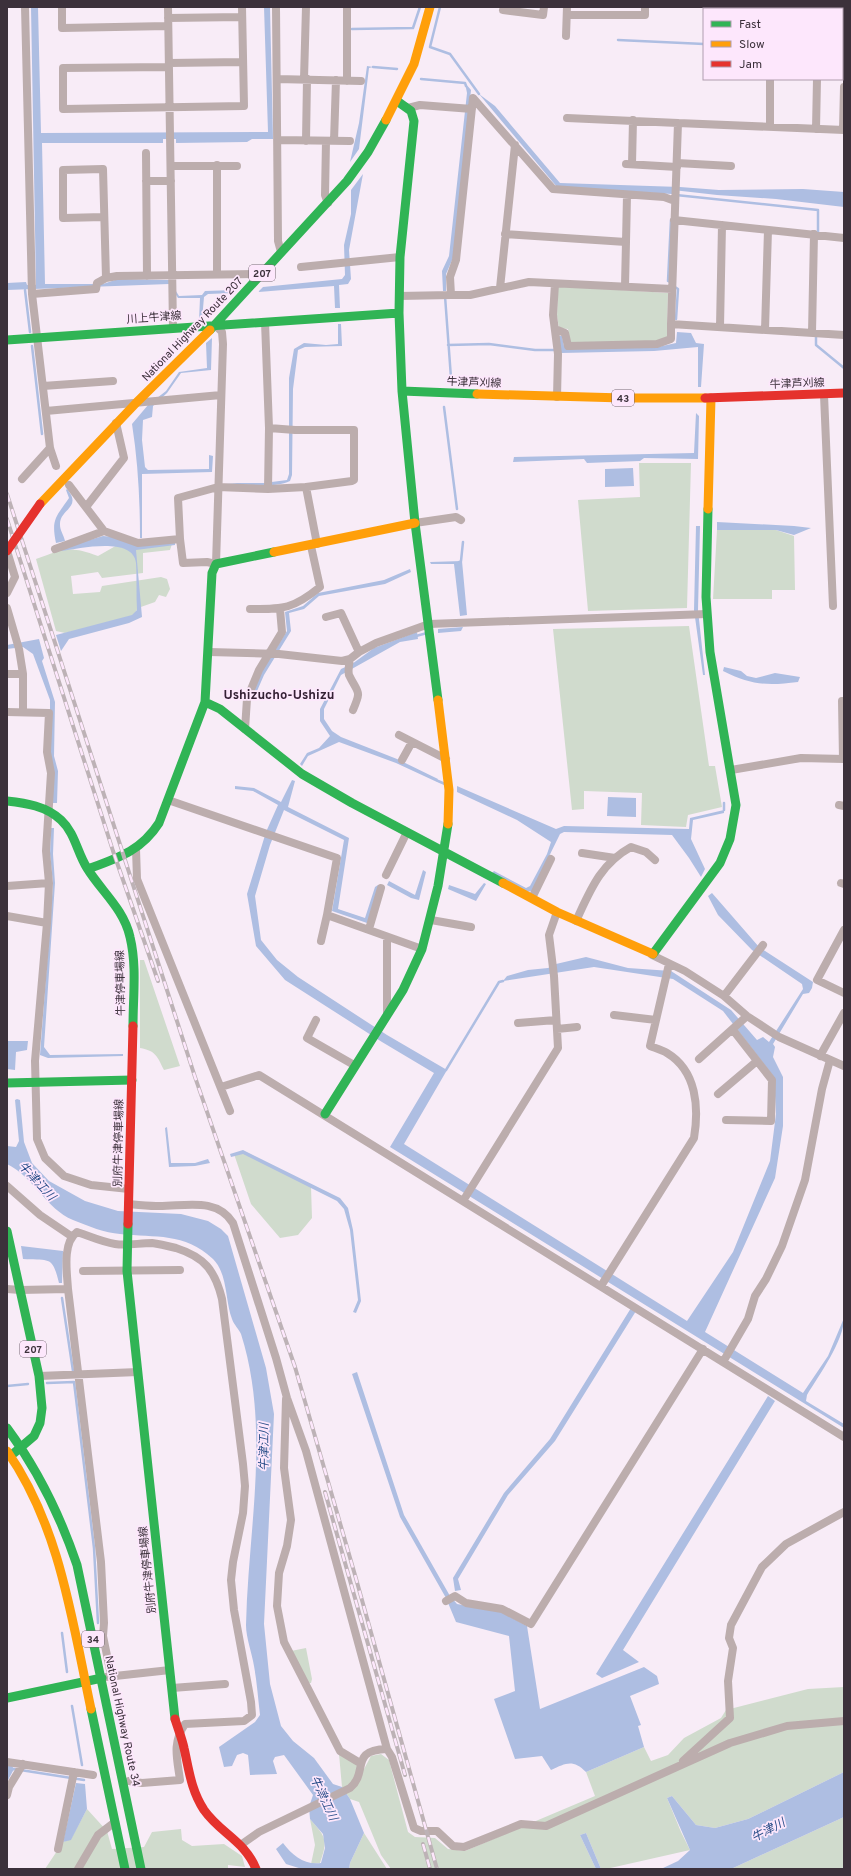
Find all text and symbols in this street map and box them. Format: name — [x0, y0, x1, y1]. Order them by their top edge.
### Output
legend — [703, 8, 843, 80]
text: Fast — [739, 17, 761, 33]
text: Slow — [739, 37, 765, 53]
text: Jam — [739, 57, 762, 73]
road number: 207 — [249, 265, 275, 281]
street label: National Highway Route 207 — [139, 275, 246, 385]
street label: 川上牛津線 — [126, 309, 182, 327]
street label: 牛津芦刈線 — [446, 375, 502, 391]
street label: 牛津芦刈線 — [769, 376, 825, 392]
road number: 43 — [612, 390, 634, 406]
district label: Ushizucho-Ushizu — [224, 688, 334, 704]
street label: 牛津停車場線 — [113, 950, 129, 1016]
street label: 別府牛津停車場線 — [111, 1099, 127, 1187]
water label: 牛津江川 — [14, 1159, 60, 1206]
road number: 207 — [20, 1341, 46, 1357]
water label: 牛津江川 — [257, 1421, 273, 1471]
street label: 別府牛津停車場線 — [136, 1525, 160, 1614]
road number: 34 — [82, 1631, 104, 1647]
street label: National Highway Route 34 — [101, 1654, 143, 1788]
water label: 牛津江川 — [306, 1773, 341, 1825]
water label: 牛津川 — [749, 1814, 790, 1846]

